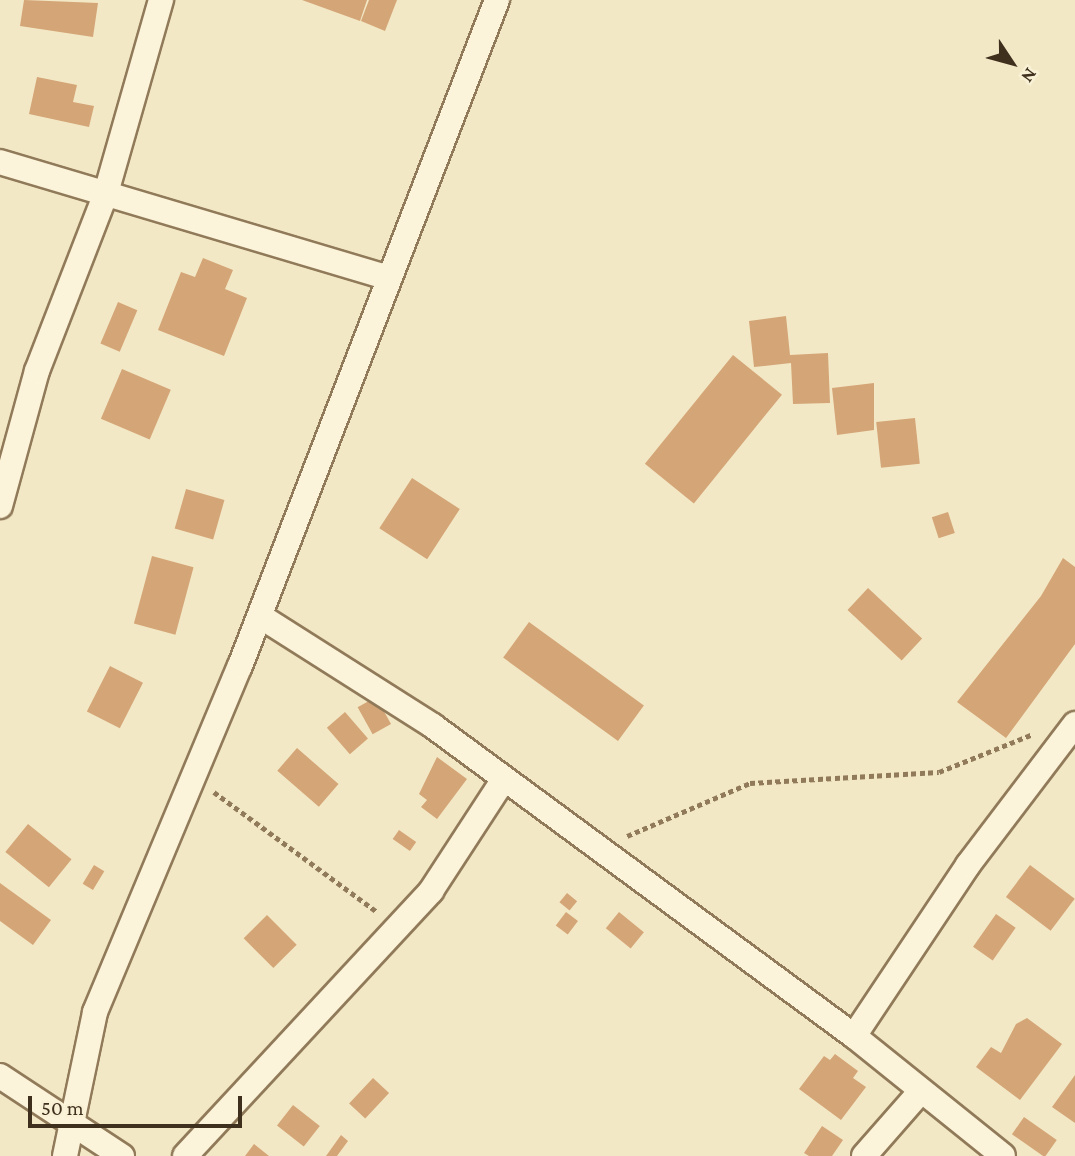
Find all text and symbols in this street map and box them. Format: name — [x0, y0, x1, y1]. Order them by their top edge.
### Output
north arrow — [977, 28, 1047, 98]
text: N — [1017, 64, 1042, 87]
scale bar — [32, 1082, 245, 1126]
text: 50 m — [41, 1096, 84, 1120]

